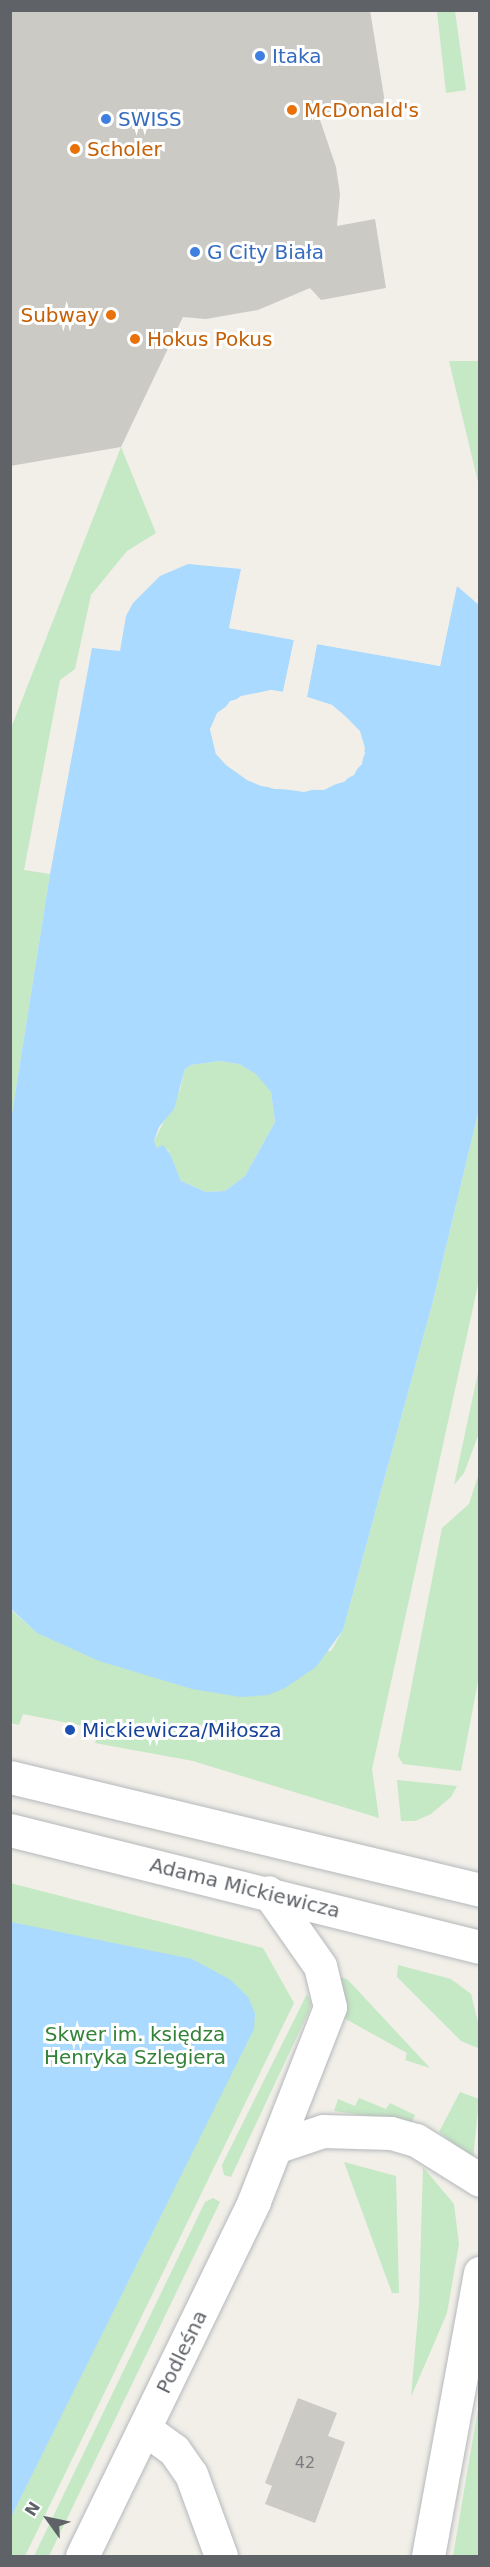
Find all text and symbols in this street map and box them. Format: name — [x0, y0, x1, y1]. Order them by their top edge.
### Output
place label: Itaka — [272, 44, 321, 68]
marker: Itaka — [253, 49, 267, 63]
place label: McDonald's — [304, 98, 419, 122]
marker: McDonald's — [285, 103, 299, 117]
place label: SWISS — [118, 107, 182, 131]
marker: SWISS — [99, 112, 113, 126]
place label: Scholer — [87, 137, 162, 161]
marker: Scholer — [68, 142, 82, 156]
place label: G City Biała — [207, 240, 324, 264]
marker: G City Biała — [188, 245, 202, 259]
place label: Subway — [20, 303, 99, 327]
marker: Subway — [104, 308, 118, 322]
place label: Hokus Pokus — [147, 327, 272, 351]
marker: Hokus Pokus — [128, 332, 142, 346]
place label: Mickiewicza/Miłosza — [82, 1718, 282, 1742]
marker: Mickiewicza/Miłosza — [63, 1723, 77, 1737]
street label: Adama Mickiewicza — [147, 1853, 343, 1923]
park label: Skwer im. księdza Henryka Szlegiera — [44, 2022, 226, 2069]
street label: Podleśna — [152, 2307, 212, 2397]
house number: 42 — [295, 2453, 315, 2473]
north arrow — [18, 2489, 78, 2549]
text: N — [21, 2498, 44, 2520]

